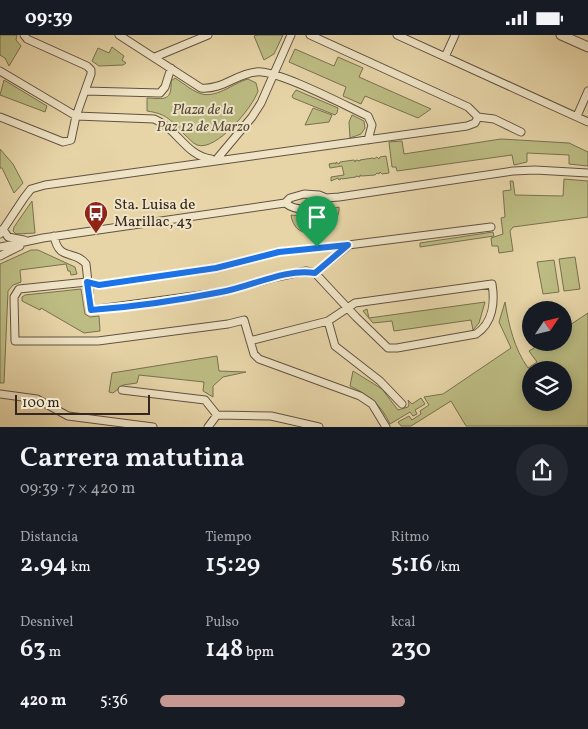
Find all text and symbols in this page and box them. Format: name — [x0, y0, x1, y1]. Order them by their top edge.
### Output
text: 09:39 — [25, 5, 73, 31]
park label: Plaza de la Paz 12 de Marzo — [156, 100, 250, 138]
place label: Sta. Luisa de Marillac, 43 — [114, 195, 195, 233]
pin — [296, 196, 338, 247]
bus stop icon: Sta. Luisa de Marillac, 43 — [83, 200, 109, 234]
icon: arrive — [303, 203, 331, 231]
north arrow — [522, 301, 572, 351]
map controls — [522, 301, 572, 411]
button: layers — [522, 361, 572, 411]
scale bar — [15, 392, 150, 415]
text: 100 m — [22, 394, 60, 413]
text: Carrera matutina — [20, 439, 245, 478]
button: share — [516, 444, 568, 496]
text: 09:39 · 7 × 420 m — [20, 478, 136, 500]
text: Distancia — [20, 528, 78, 547]
text: Tiempo — [205, 528, 252, 547]
text: Ritmo — [391, 528, 429, 547]
text: 2.94 — [20, 547, 68, 582]
text: 15:29 — [205, 547, 260, 582]
text: 5:16 — [391, 547, 433, 582]
text: km — [68, 558, 91, 577]
text: /km — [433, 558, 460, 577]
text: Desnivel — [20, 613, 74, 632]
text: Pulso — [205, 613, 239, 632]
text: kcal — [391, 613, 416, 632]
text: 63 — [20, 632, 46, 667]
text: 148 — [205, 632, 243, 667]
text: 230 — [391, 632, 431, 667]
text: m — [46, 643, 61, 662]
text: bpm — [243, 643, 274, 662]
text: 420 m — [20, 690, 66, 712]
text: 5:36 — [100, 690, 128, 712]

